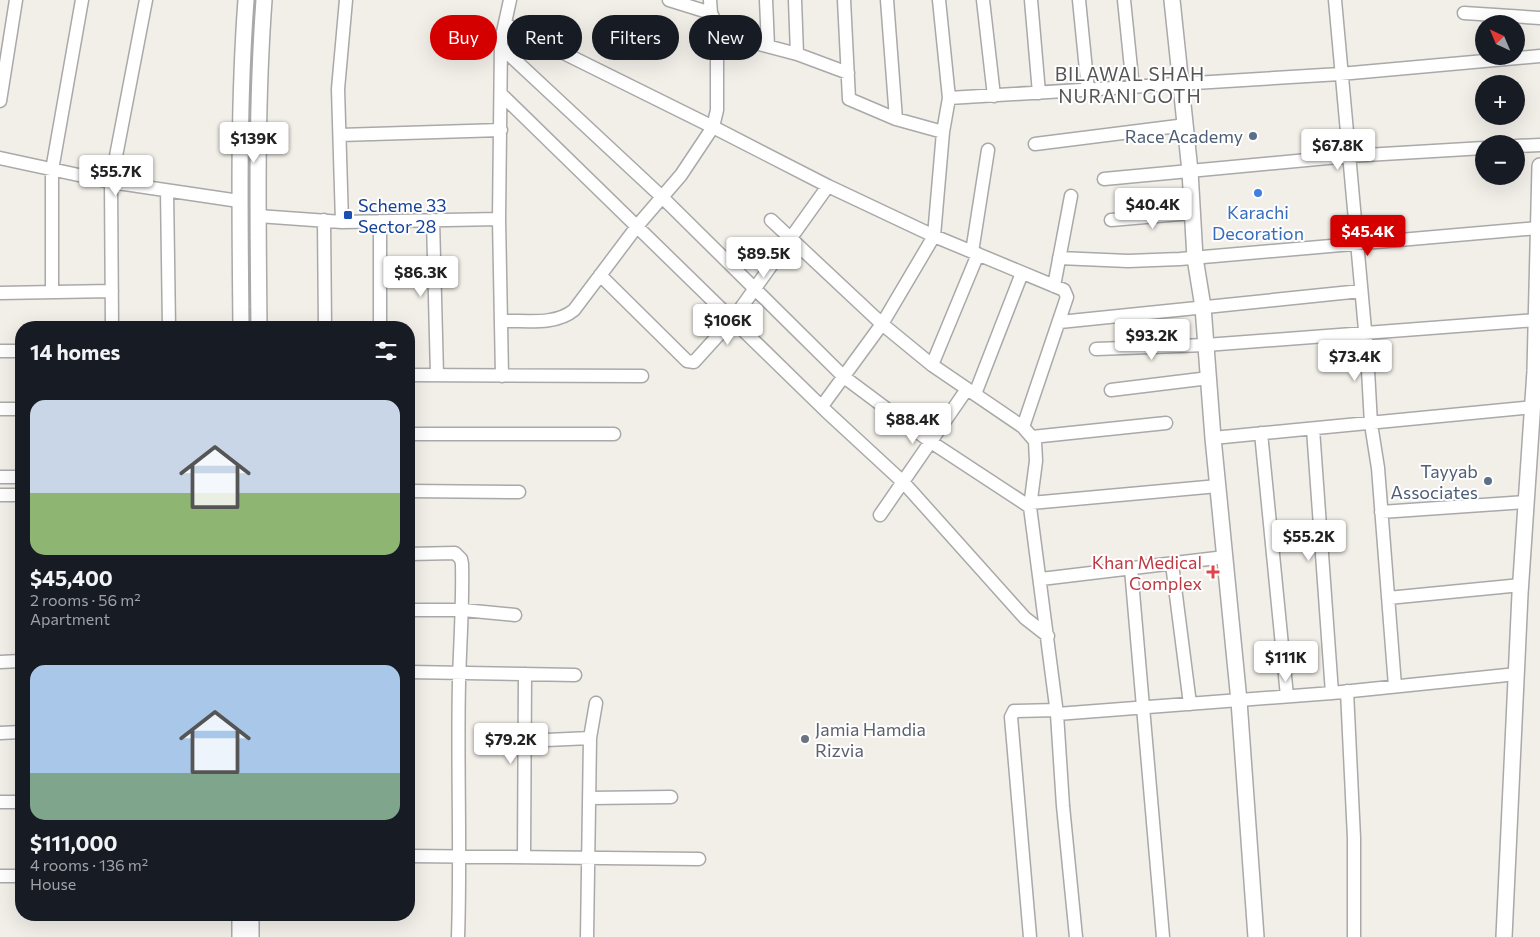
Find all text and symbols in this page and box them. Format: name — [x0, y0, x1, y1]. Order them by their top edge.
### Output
chip: Buy — [430, 15, 497, 60]
chip: Rent — [507, 15, 582, 60]
chip: Filters — [592, 15, 679, 60]
chip: New — [689, 15, 762, 60]
north arrow — [1475, 15, 1525, 65]
map controls — [1475, 15, 1525, 185]
district label: BILAWAL SHAH NURANI GOTH — [1055, 62, 1205, 107]
button: + — [1475, 75, 1525, 125]
pin: $139K — [219, 121, 289, 164]
place label: Race Academy — [1125, 125, 1243, 147]
text: $139K — [231, 128, 277, 147]
pin: $67.8K — [1297, 128, 1379, 171]
marker: Race Academy — [1247, 130, 1259, 142]
text: $67.8K — [1312, 135, 1364, 154]
button: − — [1475, 135, 1525, 185]
pin: $55.7K — [75, 154, 157, 197]
text: $55.7K — [90, 161, 142, 180]
marker: Karachi Decoration — [1252, 187, 1264, 199]
pin: $40.4K — [1112, 188, 1194, 230]
place label: Scheme 33 Sector 28 — [358, 194, 446, 237]
text: $40.4K — [1126, 194, 1180, 213]
place label: Karachi Decoration — [1212, 201, 1304, 244]
marker: Scheme 33 Sector 28 — [342, 209, 354, 221]
pin: $45.4K — [1327, 214, 1409, 257]
text: $45.4K — [1341, 221, 1395, 240]
pin: $89.5K — [723, 236, 805, 279]
text: $89.5K — [737, 243, 791, 262]
pin: $86.3K — [380, 256, 462, 298]
text: $86.3K — [394, 262, 448, 281]
pin: $106K — [693, 304, 763, 346]
text: $106K — [704, 310, 752, 329]
pin: $93.2K — [1111, 318, 1193, 361]
text: $93.2K — [1126, 325, 1178, 344]
icon: filters — [372, 337, 400, 365]
text: 14 homes — [30, 339, 120, 364]
pin: $73.4K — [1314, 340, 1396, 382]
text: $73.4K — [1329, 346, 1381, 365]
pin: $88.4K — [872, 402, 954, 445]
text: $88.4K — [886, 409, 940, 428]
icon: home — [170, 432, 260, 522]
place label: Tayyab Associates — [1391, 460, 1478, 503]
marker: Tayyab Associates — [1482, 475, 1494, 487]
pin: $55.2K — [1268, 520, 1350, 562]
text: $55.2K — [1283, 526, 1335, 545]
place label: Khan Medical Complex — [1092, 551, 1202, 594]
text: $45,400 — [30, 565, 113, 590]
marker: Khan Medical Complex — [1206, 565, 1220, 579]
text: 2 rooms · 56 m² — [30, 590, 141, 609]
text: Apartment — [30, 609, 110, 628]
pin: $111K — [1251, 640, 1321, 683]
text: $111K — [1265, 647, 1307, 666]
icon: home — [170, 697, 260, 787]
place label: Jamia Hamdia Rizvia — [815, 718, 926, 761]
pin: $79.2K — [470, 722, 552, 765]
text: $79.2K — [485, 729, 537, 748]
marker: Jamia Hamdia Rizvia — [799, 733, 811, 745]
text: $111,000 — [30, 830, 117, 855]
text: 4 rooms · 136 m² — [30, 855, 148, 874]
text: House — [30, 874, 76, 893]

